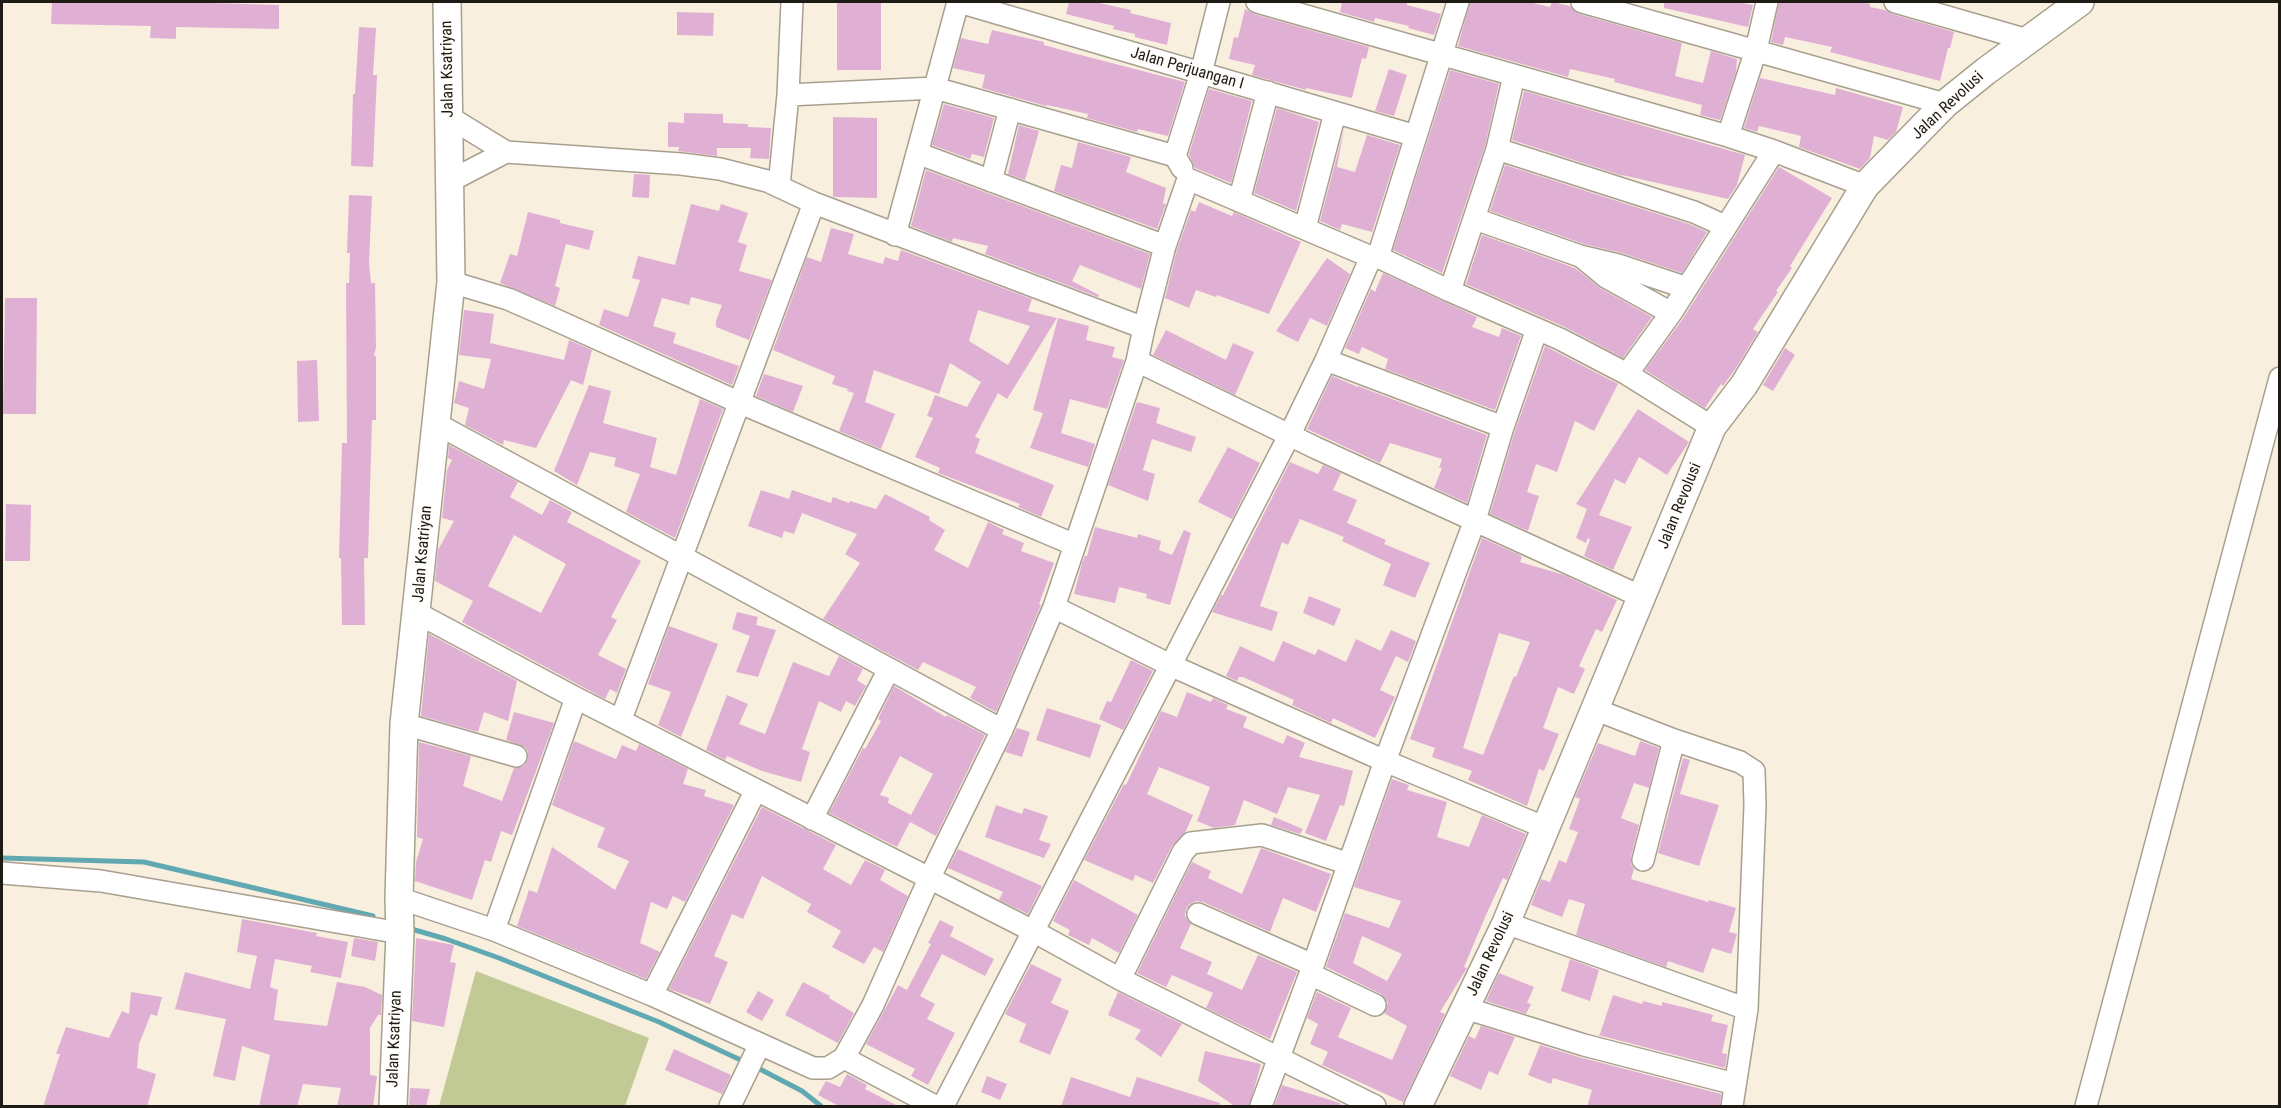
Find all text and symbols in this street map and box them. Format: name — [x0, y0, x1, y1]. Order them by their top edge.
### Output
street label: Jalan Ksatriyan — [438, 20, 458, 118]
street label: Jalan Perjuangan I — [1128, 44, 1246, 94]
street label: Jalan Revolusi — [1908, 68, 1988, 144]
street label: Jalan Revolusi — [1654, 460, 1706, 552]
street label: Jalan Ksatriyan — [409, 505, 437, 603]
street label: Jalan Revolusi — [1463, 909, 1519, 999]
street label: Jalan Ksatriyan — [384, 990, 406, 1088]

